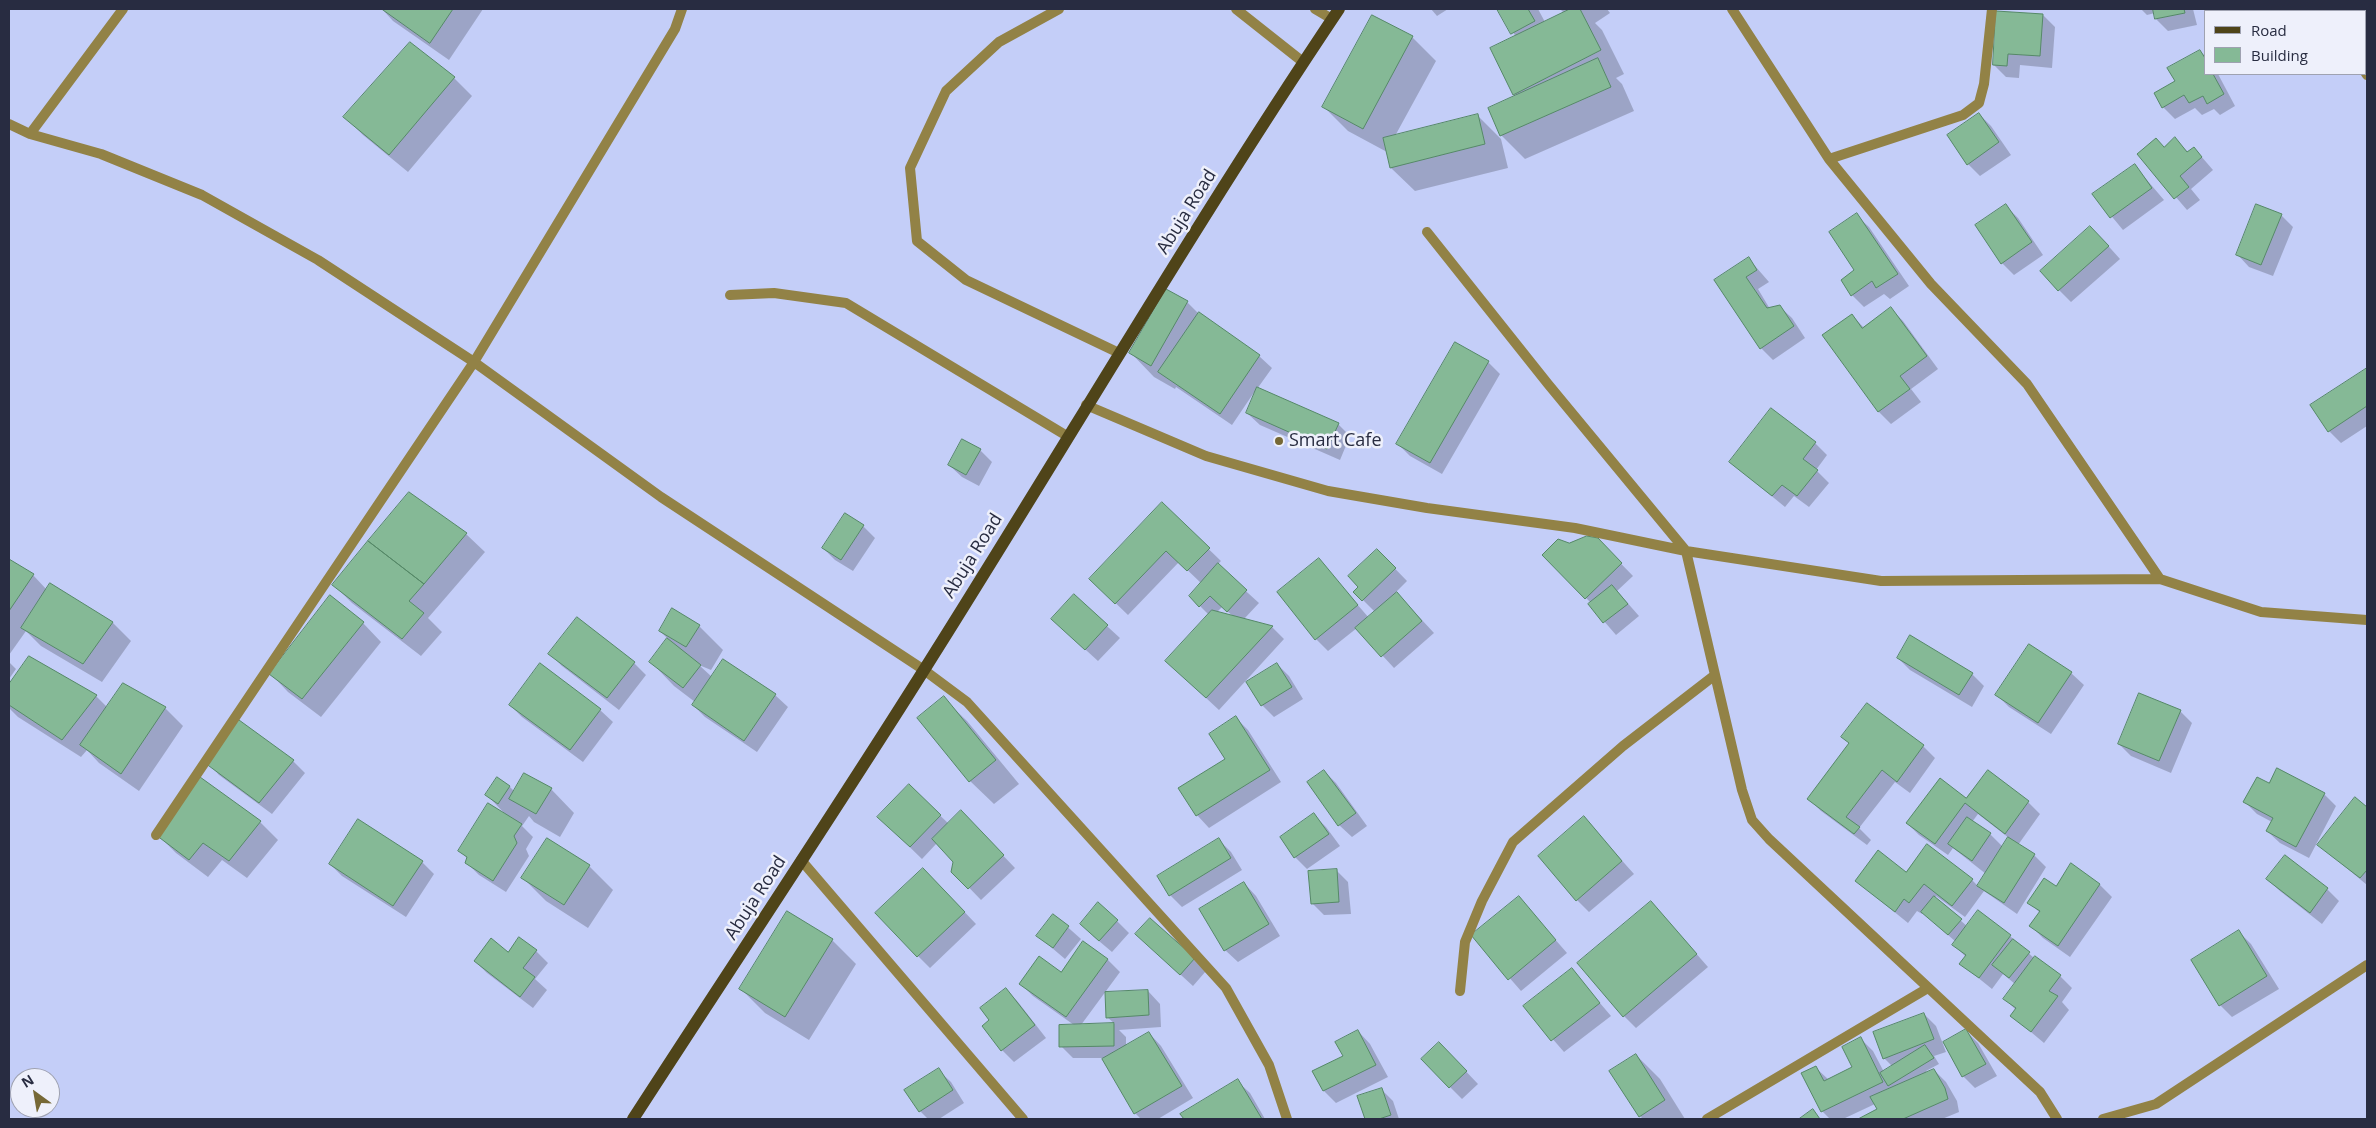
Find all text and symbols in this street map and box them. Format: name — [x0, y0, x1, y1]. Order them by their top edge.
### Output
legend — [2204, 10, 2366, 75]
text: Road — [2251, 20, 2287, 40]
text: Building — [2251, 45, 2308, 65]
street label: Abuja Road — [1153, 166, 1221, 258]
place label: Smart Cafe — [1289, 430, 1381, 452]
marker: Smart Cafe — [1273, 435, 1285, 447]
street label: Abuja Road — [939, 510, 1007, 602]
street label: Abuja Road — [721, 852, 791, 944]
north arrow — [10, 1068, 60, 1118]
text: N — [17, 1070, 37, 1092]

